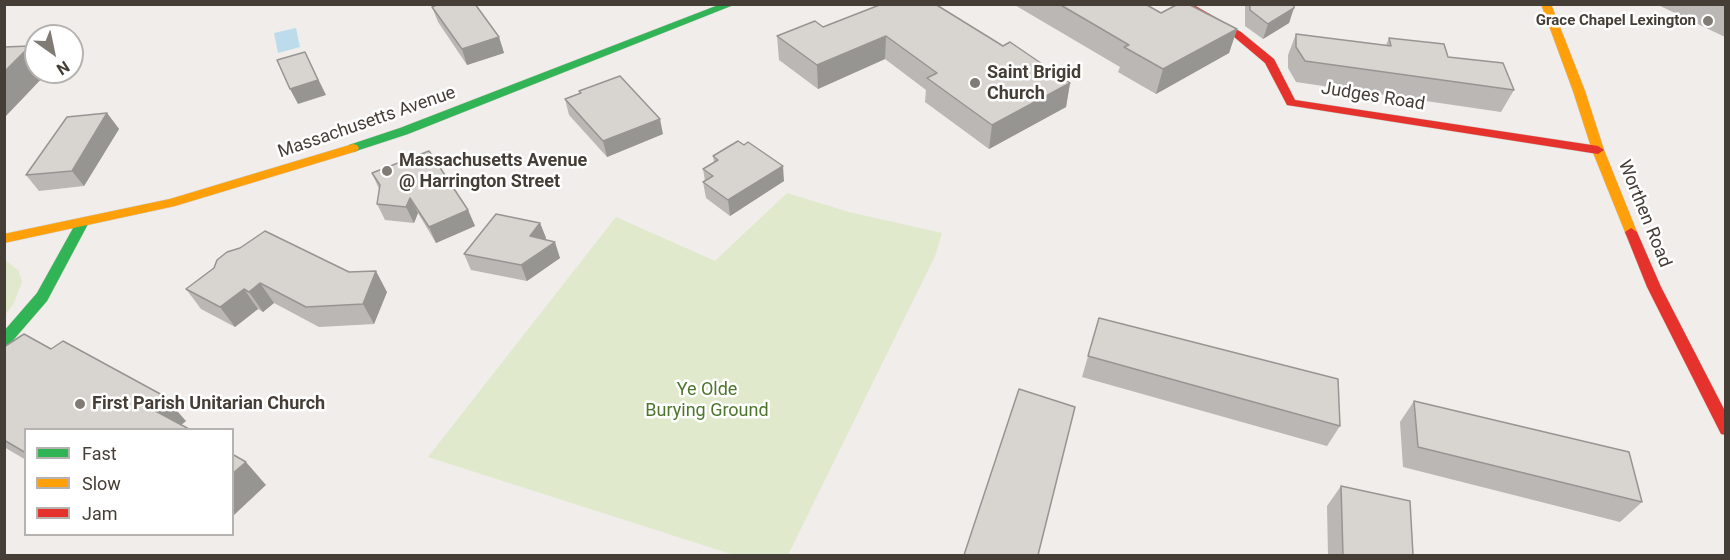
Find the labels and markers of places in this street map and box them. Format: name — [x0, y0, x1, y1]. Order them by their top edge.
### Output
place label: Grace Chapel Lexington — [1536, 12, 1696, 30]
marker: Grace Chapel Lexington — [1701, 14, 1715, 28]
place label: Saint Brigid Church — [987, 62, 1081, 104]
marker: Saint Brigid Church — [968, 76, 982, 90]
place label: Massachusetts Avenue @ Harrington Street — [399, 150, 587, 192]
marker: Massachusetts Avenue @ Harrington Street — [380, 164, 394, 178]
place label: First Parish Unitarian Church — [92, 393, 325, 415]
marker: First Parish Unitarian Church — [73, 397, 87, 411]

